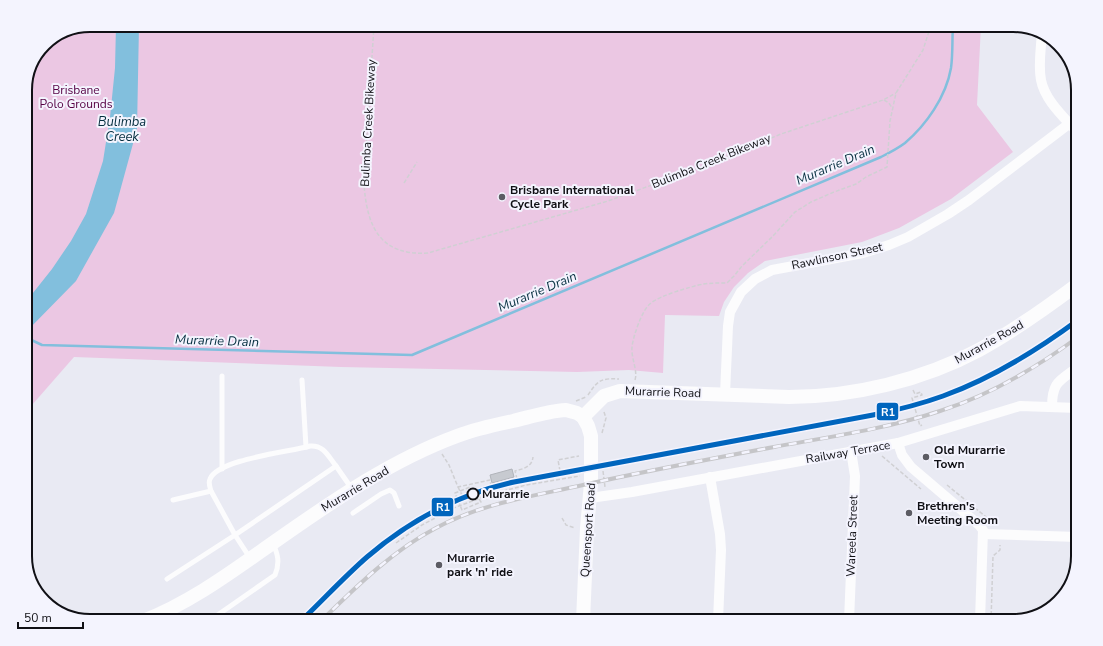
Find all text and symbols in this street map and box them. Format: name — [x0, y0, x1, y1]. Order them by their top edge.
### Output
street label: Bulimba Creek Bikeway — [357, 58, 379, 187]
park label: Brisbane Polo Grounds — [39, 82, 113, 112]
water label: Bulimba Creek — [98, 113, 146, 146]
street label: Bulimba Creek Bikeway — [649, 129, 774, 192]
water label: Murarrie Drain — [793, 140, 878, 190]
place label: Brisbane International Cycle Park — [510, 182, 634, 212]
marker: Brisbane International Cycle Park — [497, 192, 507, 202]
street label: Rawlinson Street — [790, 238, 885, 273]
water label: Murarrie Drain — [495, 267, 580, 317]
street label: Murarrie Road — [952, 316, 1026, 368]
water label: Murarrie Drain — [175, 331, 259, 351]
street label: Murarrie Road — [625, 383, 701, 401]
line badge: R1 — [876, 402, 899, 421]
text: R1 — [881, 405, 895, 420]
street label: Railway Terrace — [805, 437, 891, 467]
place label: Old Murarrie Town — [934, 442, 1006, 472]
marker: Old Murarrie Town — [921, 452, 931, 462]
street label: Murarrie Road — [318, 462, 392, 516]
street label: Queensport Road — [577, 482, 599, 578]
place label: Murarrie — [482, 486, 530, 502]
marker: Murarrie — [466, 487, 480, 501]
street label: Wareela Street — [843, 494, 861, 577]
line badge: R1 — [431, 497, 454, 517]
place label: Brethren's Meeting Room — [917, 498, 998, 528]
text: R1 — [436, 500, 450, 515]
marker: Brethren's Meeting Room — [904, 508, 914, 518]
place label: Murarrie park 'n' ride — [447, 550, 513, 580]
marker: Murarrie park 'n' ride — [434, 560, 444, 570]
scale bar — [18, 604, 83, 630]
text: 50 m — [24, 610, 52, 626]

